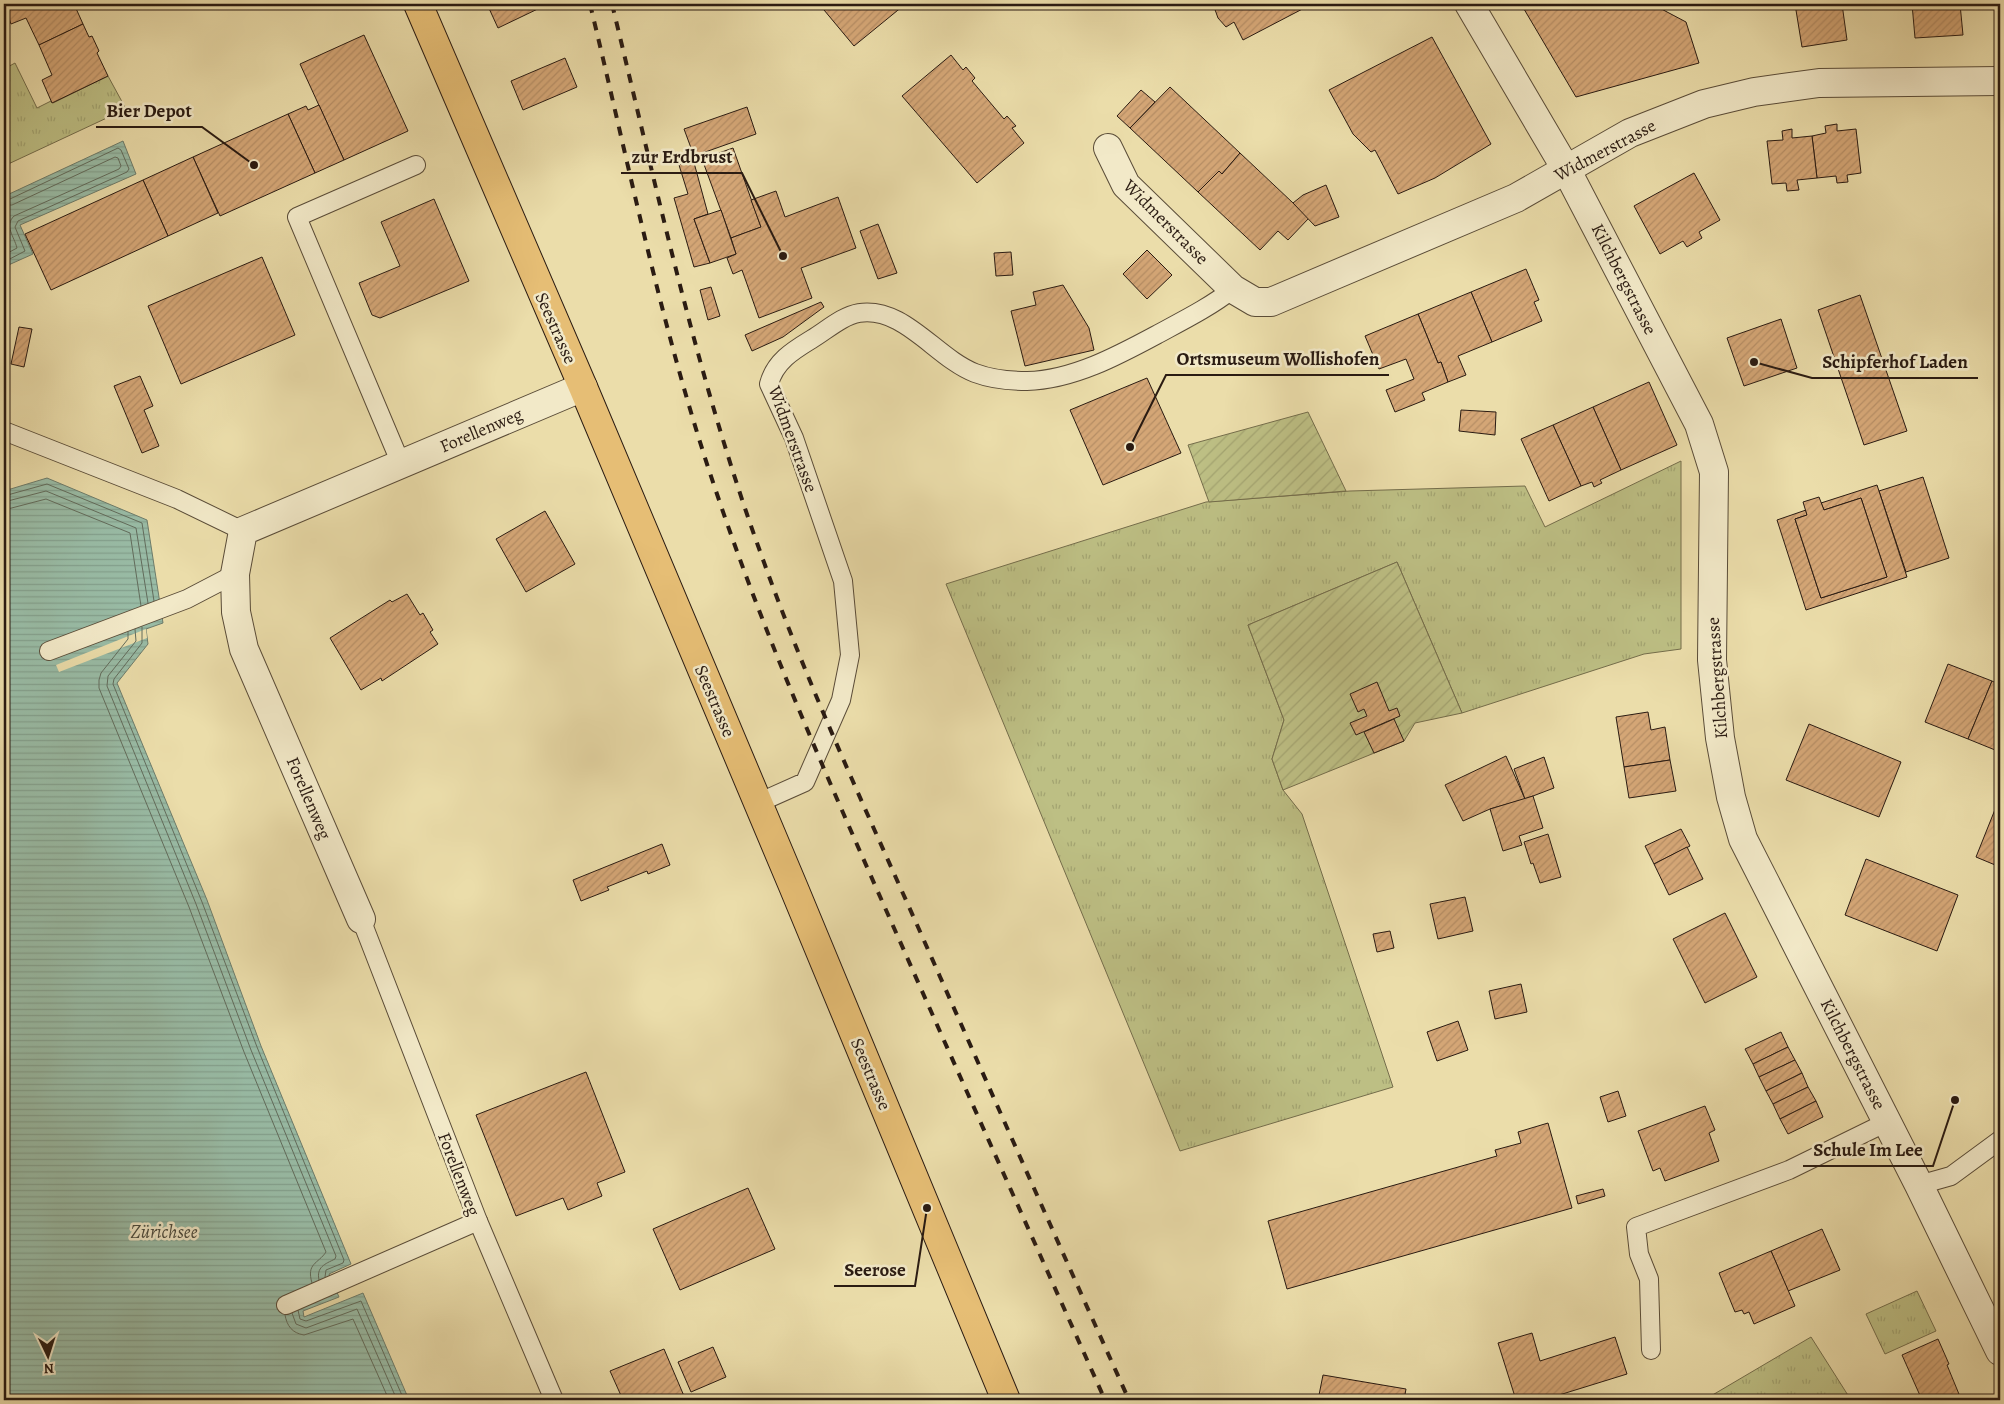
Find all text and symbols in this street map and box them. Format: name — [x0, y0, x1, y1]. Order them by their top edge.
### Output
callout: Bier Depot — [96, 93, 202, 127]
text: Bier Depot — [106, 98, 192, 124]
street label: Widmerstrasse — [1549, 113, 1660, 187]
callout: zur Erdbrust — [621, 139, 742, 173]
text: zur Erdbrust — [632, 144, 733, 170]
street label: Widmerstrasse — [1117, 173, 1214, 270]
street label: Kilchbergstrasse — [1586, 219, 1662, 339]
street label: Seestrasse — [530, 288, 582, 368]
callout: Ortsmuseum Wollishofen — [1166, 341, 1389, 375]
callout: Schipferhof Laden — [1812, 344, 1978, 378]
text: Ortsmuseum Wollishofen — [1177, 346, 1380, 372]
text: Schipferhof Laden — [1822, 349, 1968, 375]
street label: Widmerstrasse — [762, 382, 823, 496]
street label: Forellenweg — [436, 402, 526, 458]
street label: Kilchbergstrasse — [1701, 616, 1733, 740]
street label: Seestrasse — [689, 661, 741, 741]
street label: Forellenweg — [281, 753, 337, 843]
street label: Kilchbergstrasse — [1815, 994, 1891, 1114]
street label: Seestrasse — [845, 1034, 897, 1114]
street label: Forellenweg — [432, 1129, 486, 1219]
callout: Schule Im Lee — [1803, 1132, 1933, 1166]
text: Schule Im Lee — [1813, 1137, 1923, 1163]
water label: Zürichsee — [131, 1219, 198, 1245]
callout: Seerose — [834, 1252, 915, 1286]
text: Seerose — [844, 1257, 906, 1283]
north arrow — [22, 1332, 72, 1382]
text: N — [43, 1359, 55, 1378]

